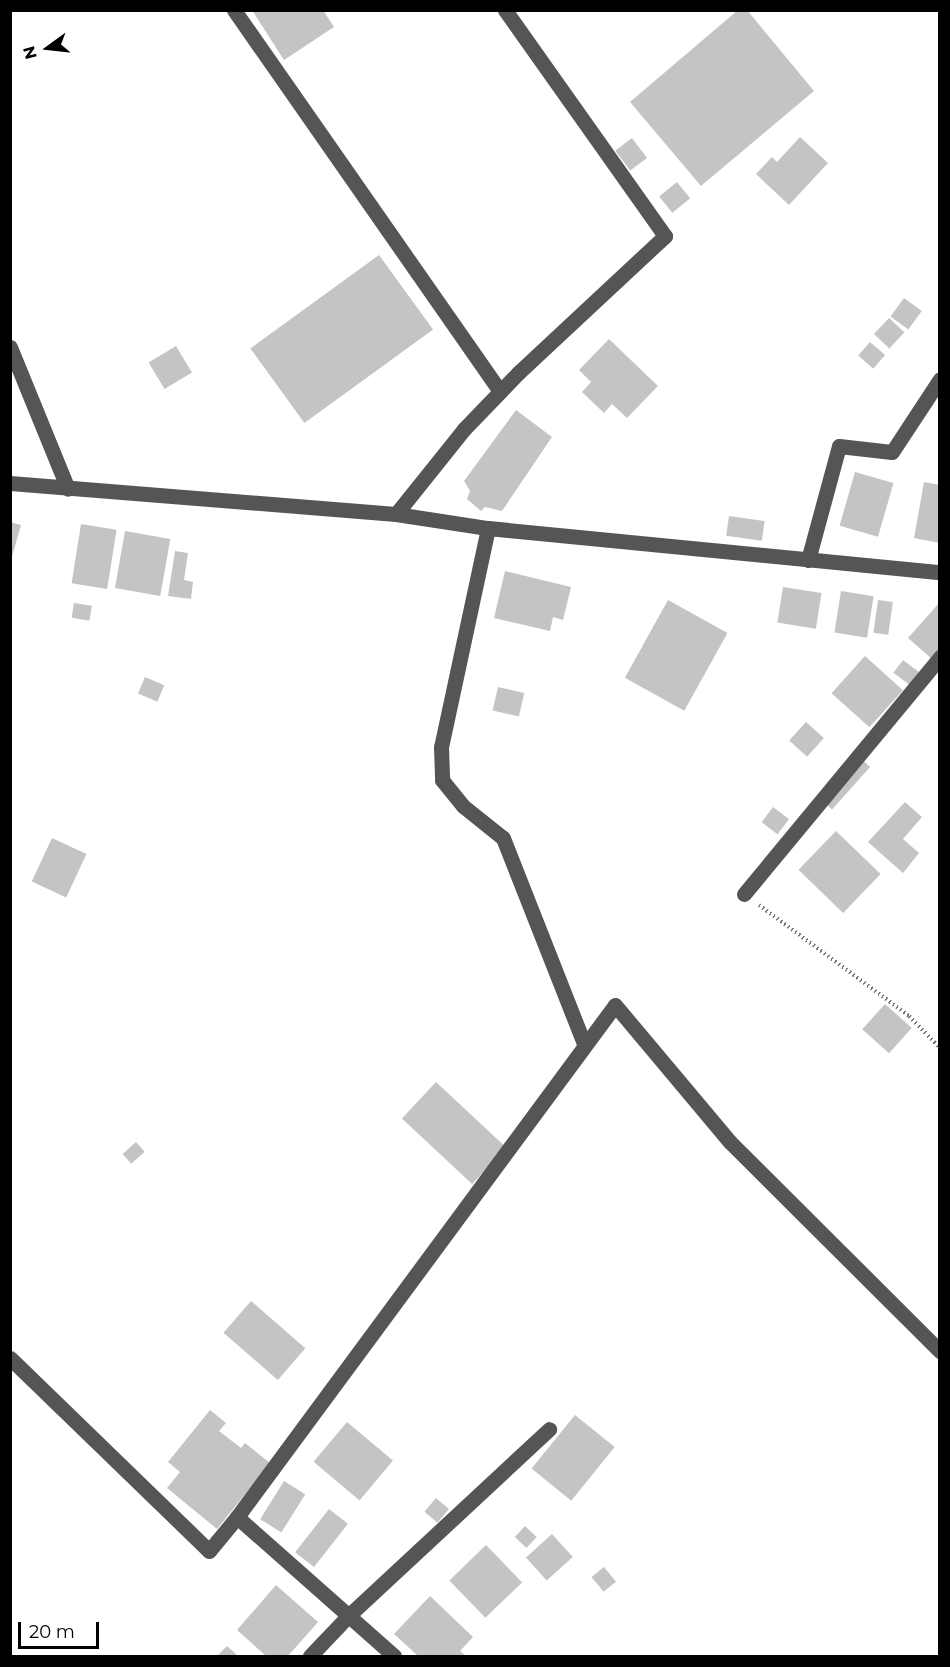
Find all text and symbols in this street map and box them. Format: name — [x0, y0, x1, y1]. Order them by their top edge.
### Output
north arrow — [18, 18, 78, 78]
text: N — [19, 44, 41, 61]
scale bar — [21, 1610, 102, 1648]
text: 20 m — [29, 1621, 75, 1643]

